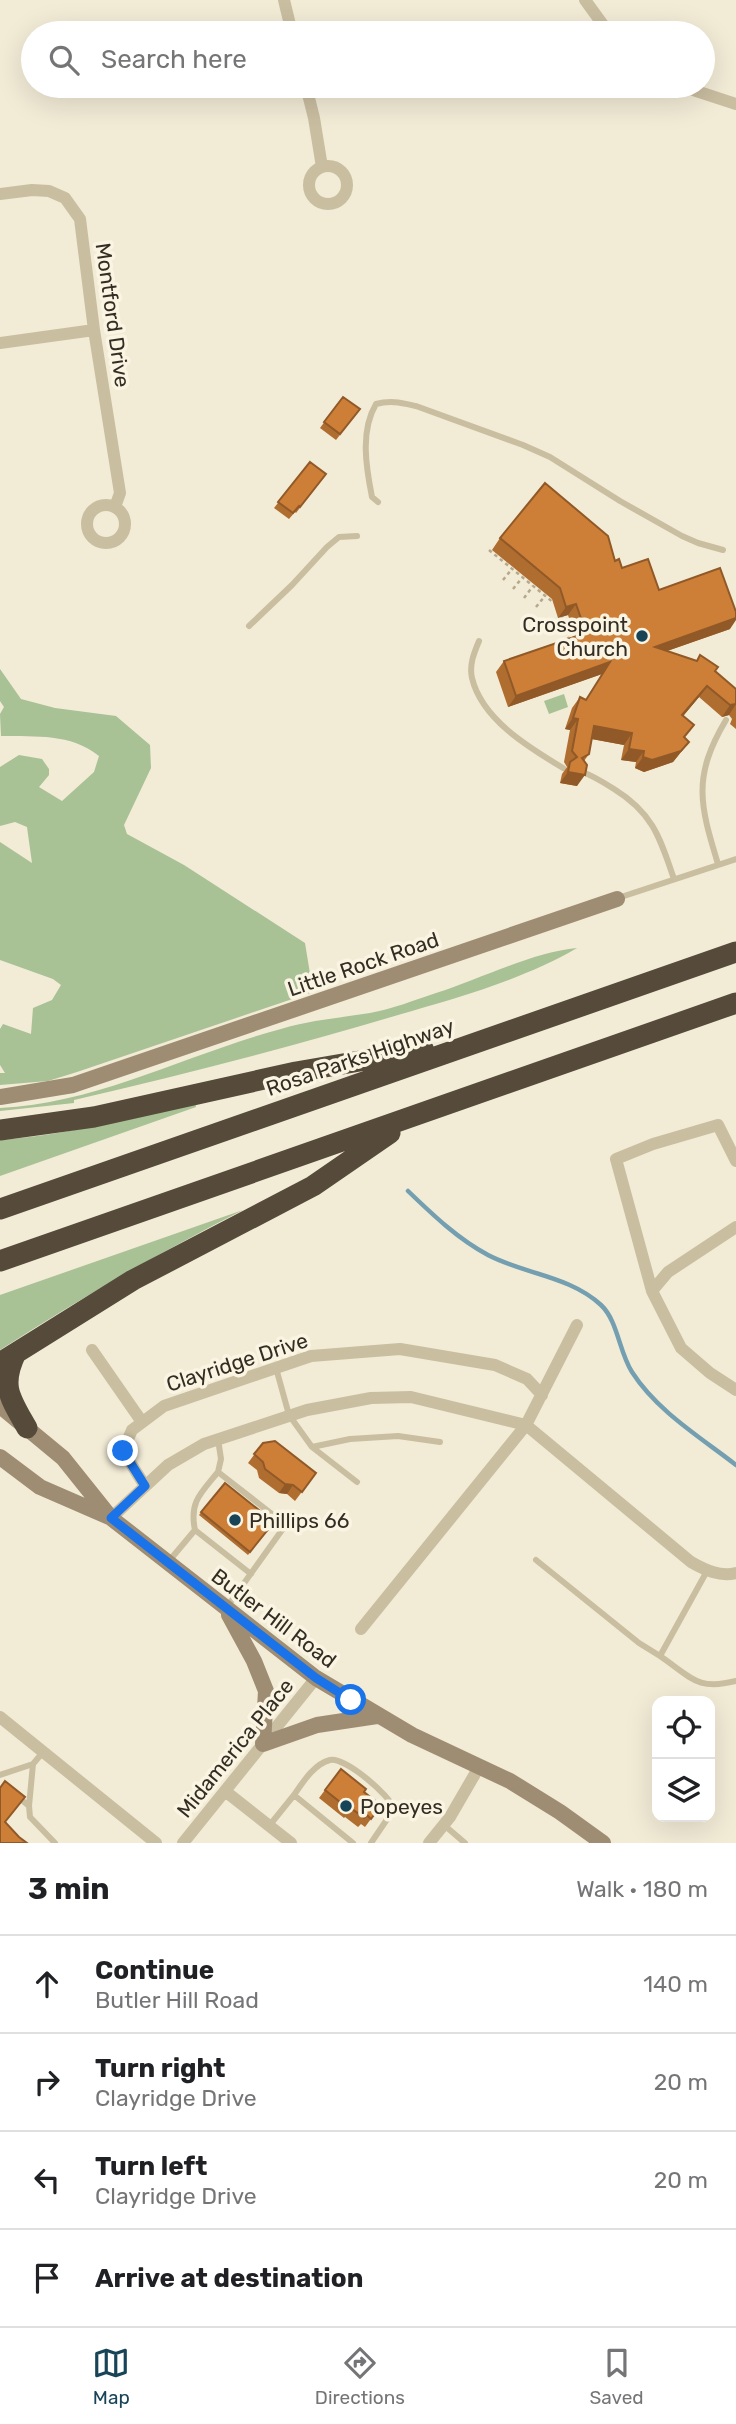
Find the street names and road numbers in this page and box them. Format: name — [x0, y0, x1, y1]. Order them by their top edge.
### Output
street label: Montford Drive — [91, 241, 135, 389]
street label: Little Rock Road — [284, 926, 442, 1002]
street label: Rosa Parks Highway — [263, 1013, 458, 1101]
street label: Clayridge Drive — [163, 1327, 311, 1397]
street label: Butler Hill Road — [207, 1563, 341, 1673]
street label: Midamerica Place — [171, 1674, 299, 1822]

